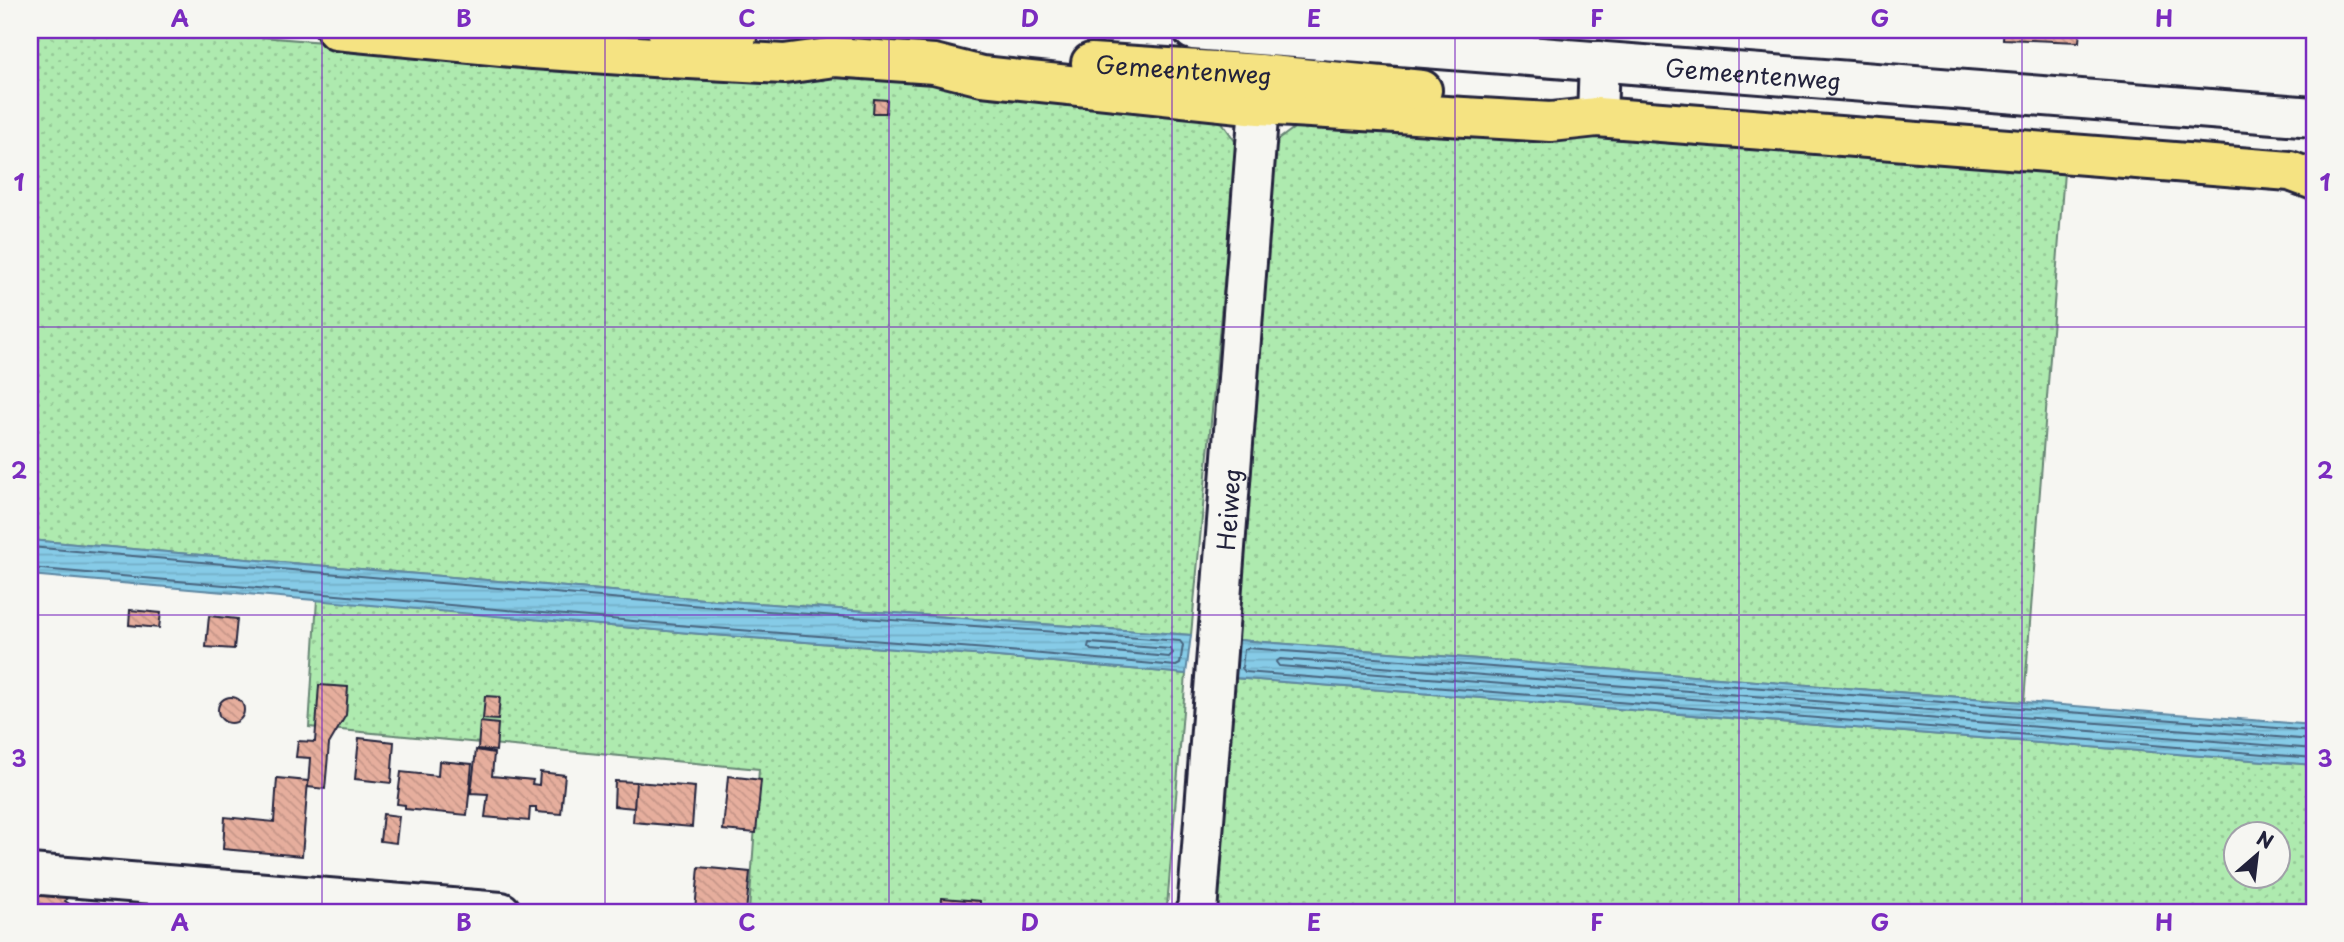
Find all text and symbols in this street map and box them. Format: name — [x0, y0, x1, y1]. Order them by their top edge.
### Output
text: A — [171, 0, 189, 35]
text: B — [456, 0, 472, 35]
text: C — [738, 0, 756, 35]
text: D — [1021, 0, 1039, 35]
text: E — [1307, 0, 1321, 35]
text: F — [1590, 0, 1604, 35]
text: G — [1871, 0, 1889, 35]
text: H — [2155, 0, 2173, 35]
street label: Gemeentenweg — [1095, 45, 1274, 93]
street label: Gemeentenweg — [1664, 49, 1843, 98]
text: 1 — [14, 164, 25, 199]
text: 1 — [2320, 164, 2331, 199]
text: 2 — [11, 452, 27, 487]
text: 2 — [2317, 452, 2333, 487]
street label: Heiweg — [1207, 467, 1249, 552]
text: 3 — [11, 740, 27, 775]
text: 3 — [2317, 740, 2333, 775]
north arrow — [2222, 820, 2292, 890]
text: N — [2252, 823, 2279, 855]
text: A — [171, 904, 189, 939]
text: B — [456, 904, 472, 939]
text: C — [738, 904, 756, 939]
text: D — [1021, 904, 1039, 939]
text: E — [1307, 904, 1321, 939]
text: F — [1590, 904, 1604, 939]
text: G — [1871, 904, 1889, 939]
text: H — [2155, 904, 2173, 939]

